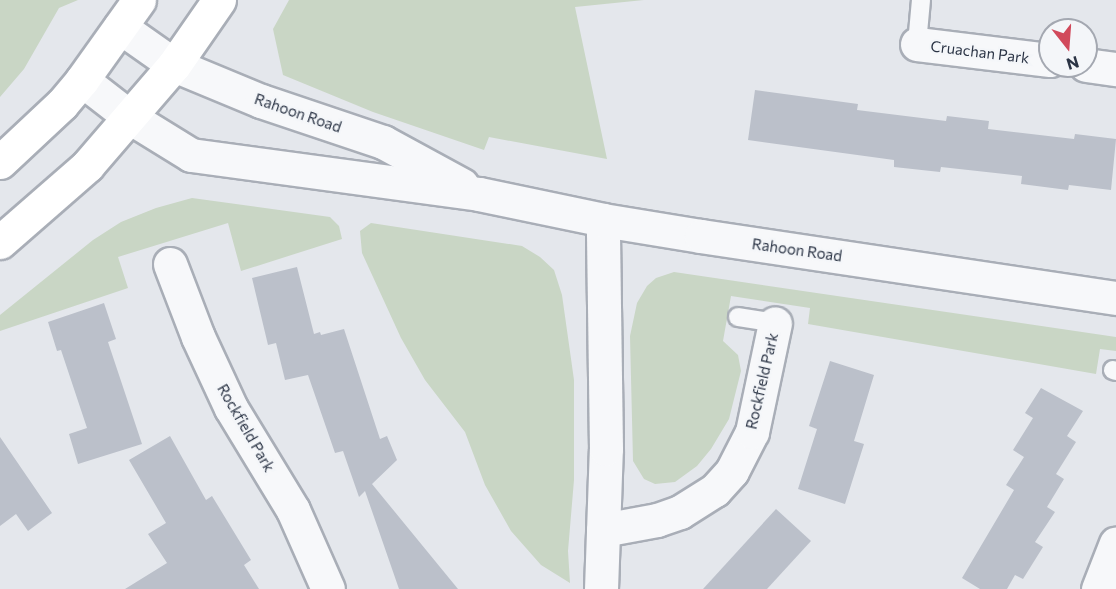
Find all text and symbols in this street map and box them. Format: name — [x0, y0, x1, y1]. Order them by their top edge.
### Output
north arrow — [1038, 18, 1098, 78]
street label: Cruachan Park — [930, 37, 1030, 67]
text: N — [1064, 53, 1081, 75]
street label: Rahoon Road — [252, 90, 344, 136]
street label: Rahoon Road — [751, 235, 843, 265]
street label: Rockfield Park — [742, 331, 782, 431]
street label: Rockfield Park — [214, 381, 278, 475]

